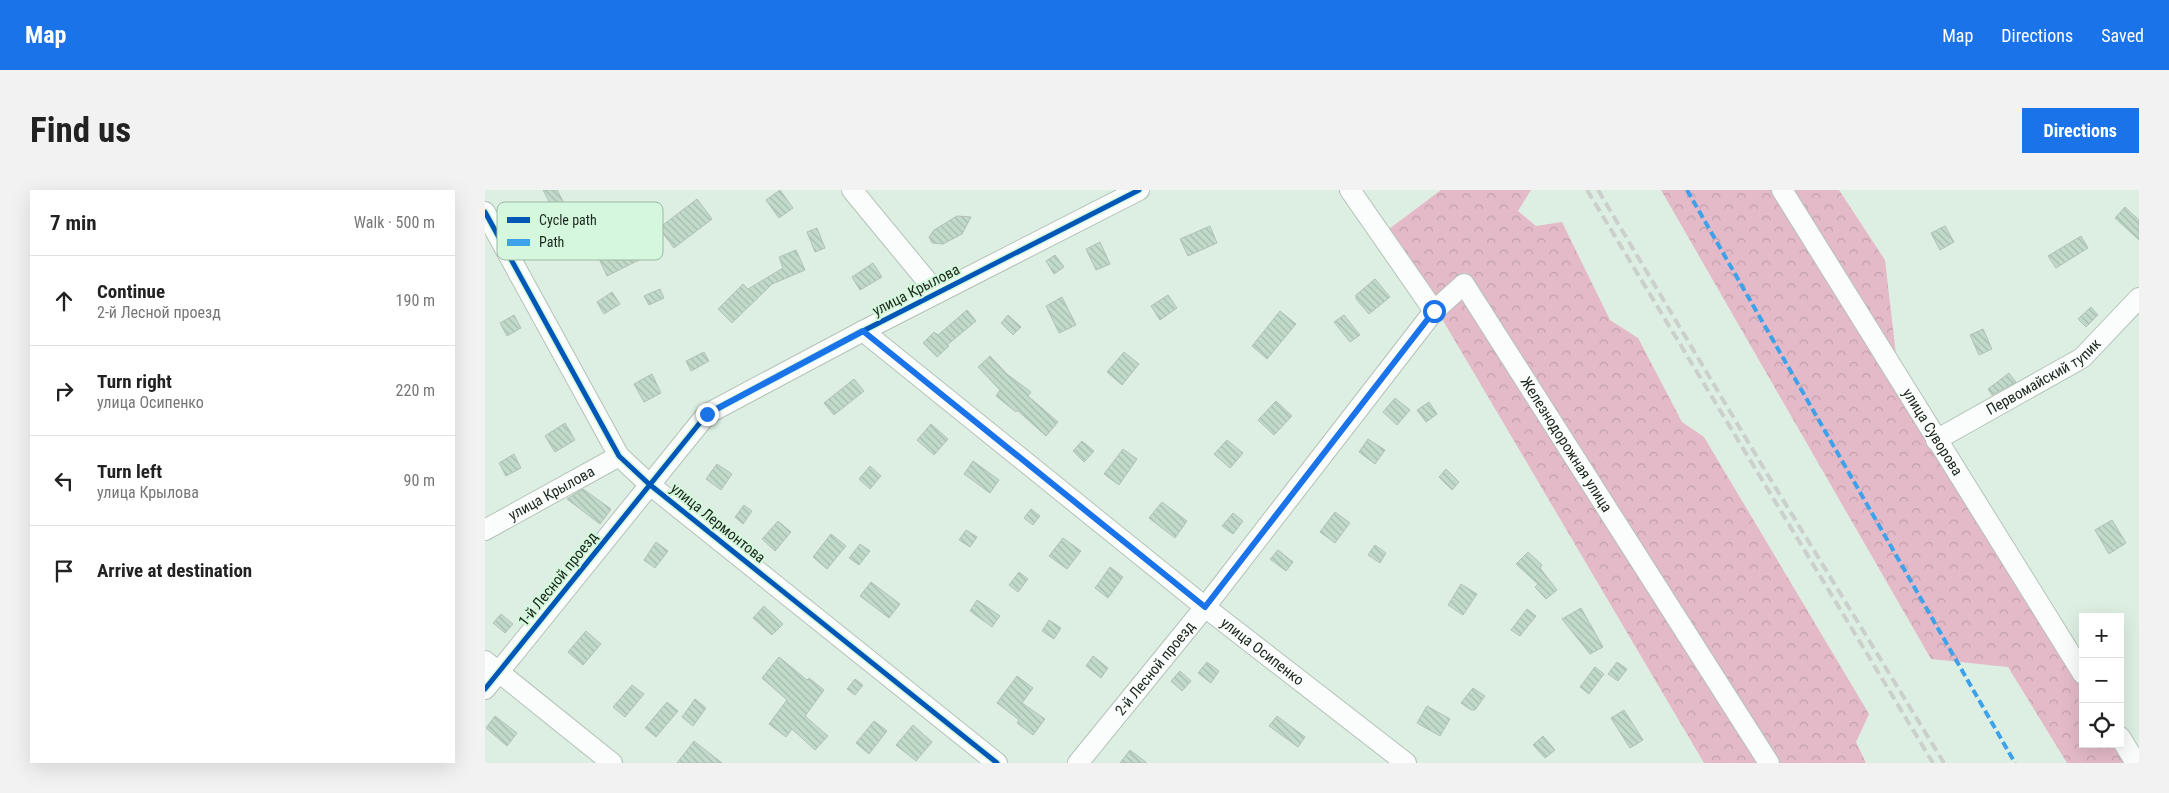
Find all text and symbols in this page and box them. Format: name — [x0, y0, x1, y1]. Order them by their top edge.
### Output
text: Map — [25, 21, 66, 49]
text: Map — [1942, 25, 1973, 46]
text: Directions — [2001, 25, 2073, 46]
text: Saved — [2101, 25, 2144, 46]
button: Directions — [2022, 108, 2139, 153]
text: Find us — [30, 110, 131, 151]
legend — [497, 202, 663, 260]
text: 7 min — [50, 211, 97, 235]
text: Cycle path — [539, 212, 597, 228]
text: Walk · 500 m — [354, 213, 435, 232]
text: Path — [539, 234, 564, 250]
street label: улица Крылова — [869, 260, 963, 320]
text: Continue — [97, 280, 165, 303]
icon: ahead — [50, 287, 78, 315]
text: 190 m — [396, 291, 435, 310]
route start — [1423, 300, 1446, 323]
text: 2-й Лесной проезд — [97, 303, 221, 322]
street label: Первомайский тупик — [1983, 335, 2105, 419]
text: Turn right — [97, 370, 172, 393]
street label: Железнодорожная улица — [1516, 374, 1616, 516]
icon: right — [50, 377, 78, 405]
text: 220 m — [396, 381, 435, 400]
street label: улица Суворова — [1899, 385, 1966, 479]
text: улица Осипенко — [97, 393, 204, 412]
route end — [696, 403, 719, 426]
text: Turn left — [97, 460, 162, 483]
street label: улица Крылова — [505, 462, 598, 524]
icon: left — [50, 467, 78, 495]
text: 90 m — [403, 471, 435, 490]
street label: улица Лермонтова — [667, 479, 769, 567]
text: улица Крылова — [97, 483, 199, 502]
street label: 1-й Лесной проезд — [515, 528, 601, 630]
icon: arrive — [50, 557, 78, 585]
text: Arrive at destination — [97, 559, 252, 582]
map controls — [2079, 613, 2124, 748]
button: + — [2079, 613, 2124, 658]
street label: улица Осипенко — [1217, 614, 1307, 689]
street label: 2-й Лесной проезд — [1111, 618, 1199, 719]
button: − — [2079, 658, 2124, 703]
button: locate — [2079, 703, 2124, 748]

